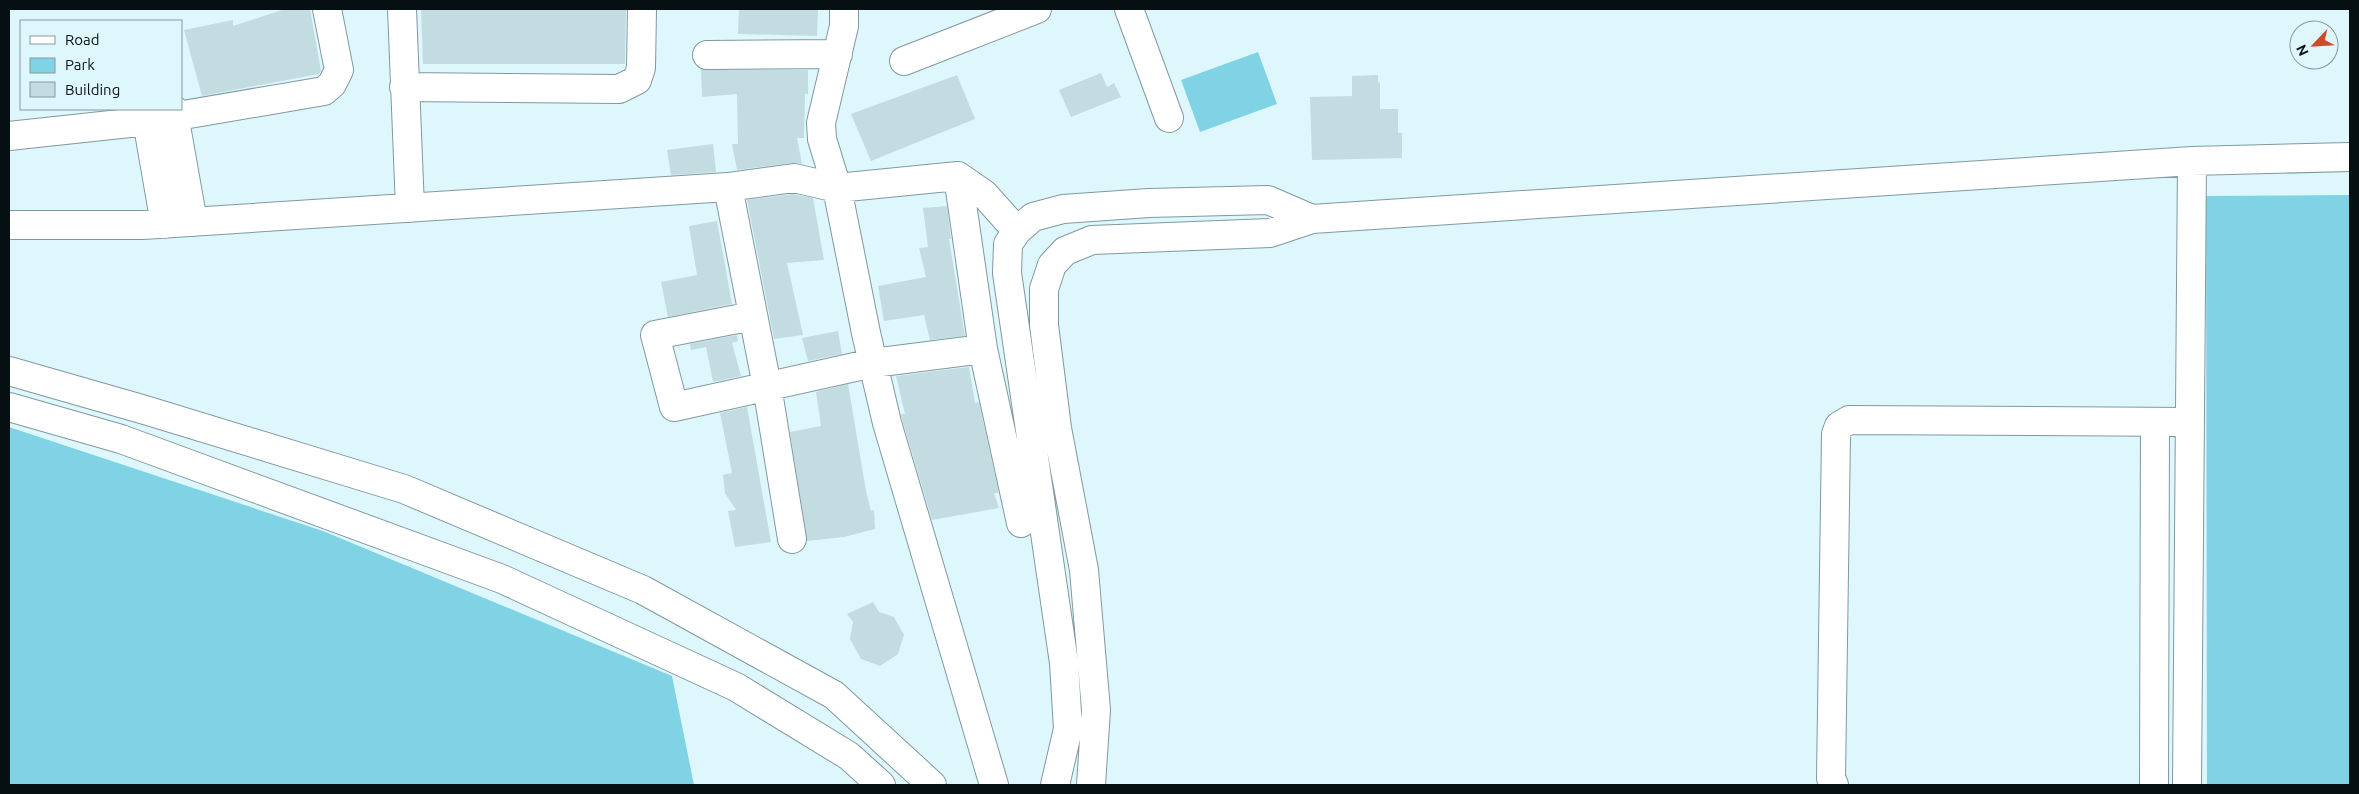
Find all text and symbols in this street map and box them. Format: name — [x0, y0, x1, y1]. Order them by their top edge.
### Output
legend — [20, 20, 182, 110]
north arrow — [2289, 20, 2339, 70]
text: Road — [65, 31, 100, 48]
text: N — [2293, 42, 2312, 59]
text: Park — [65, 56, 95, 73]
text: Building — [65, 81, 120, 98]

